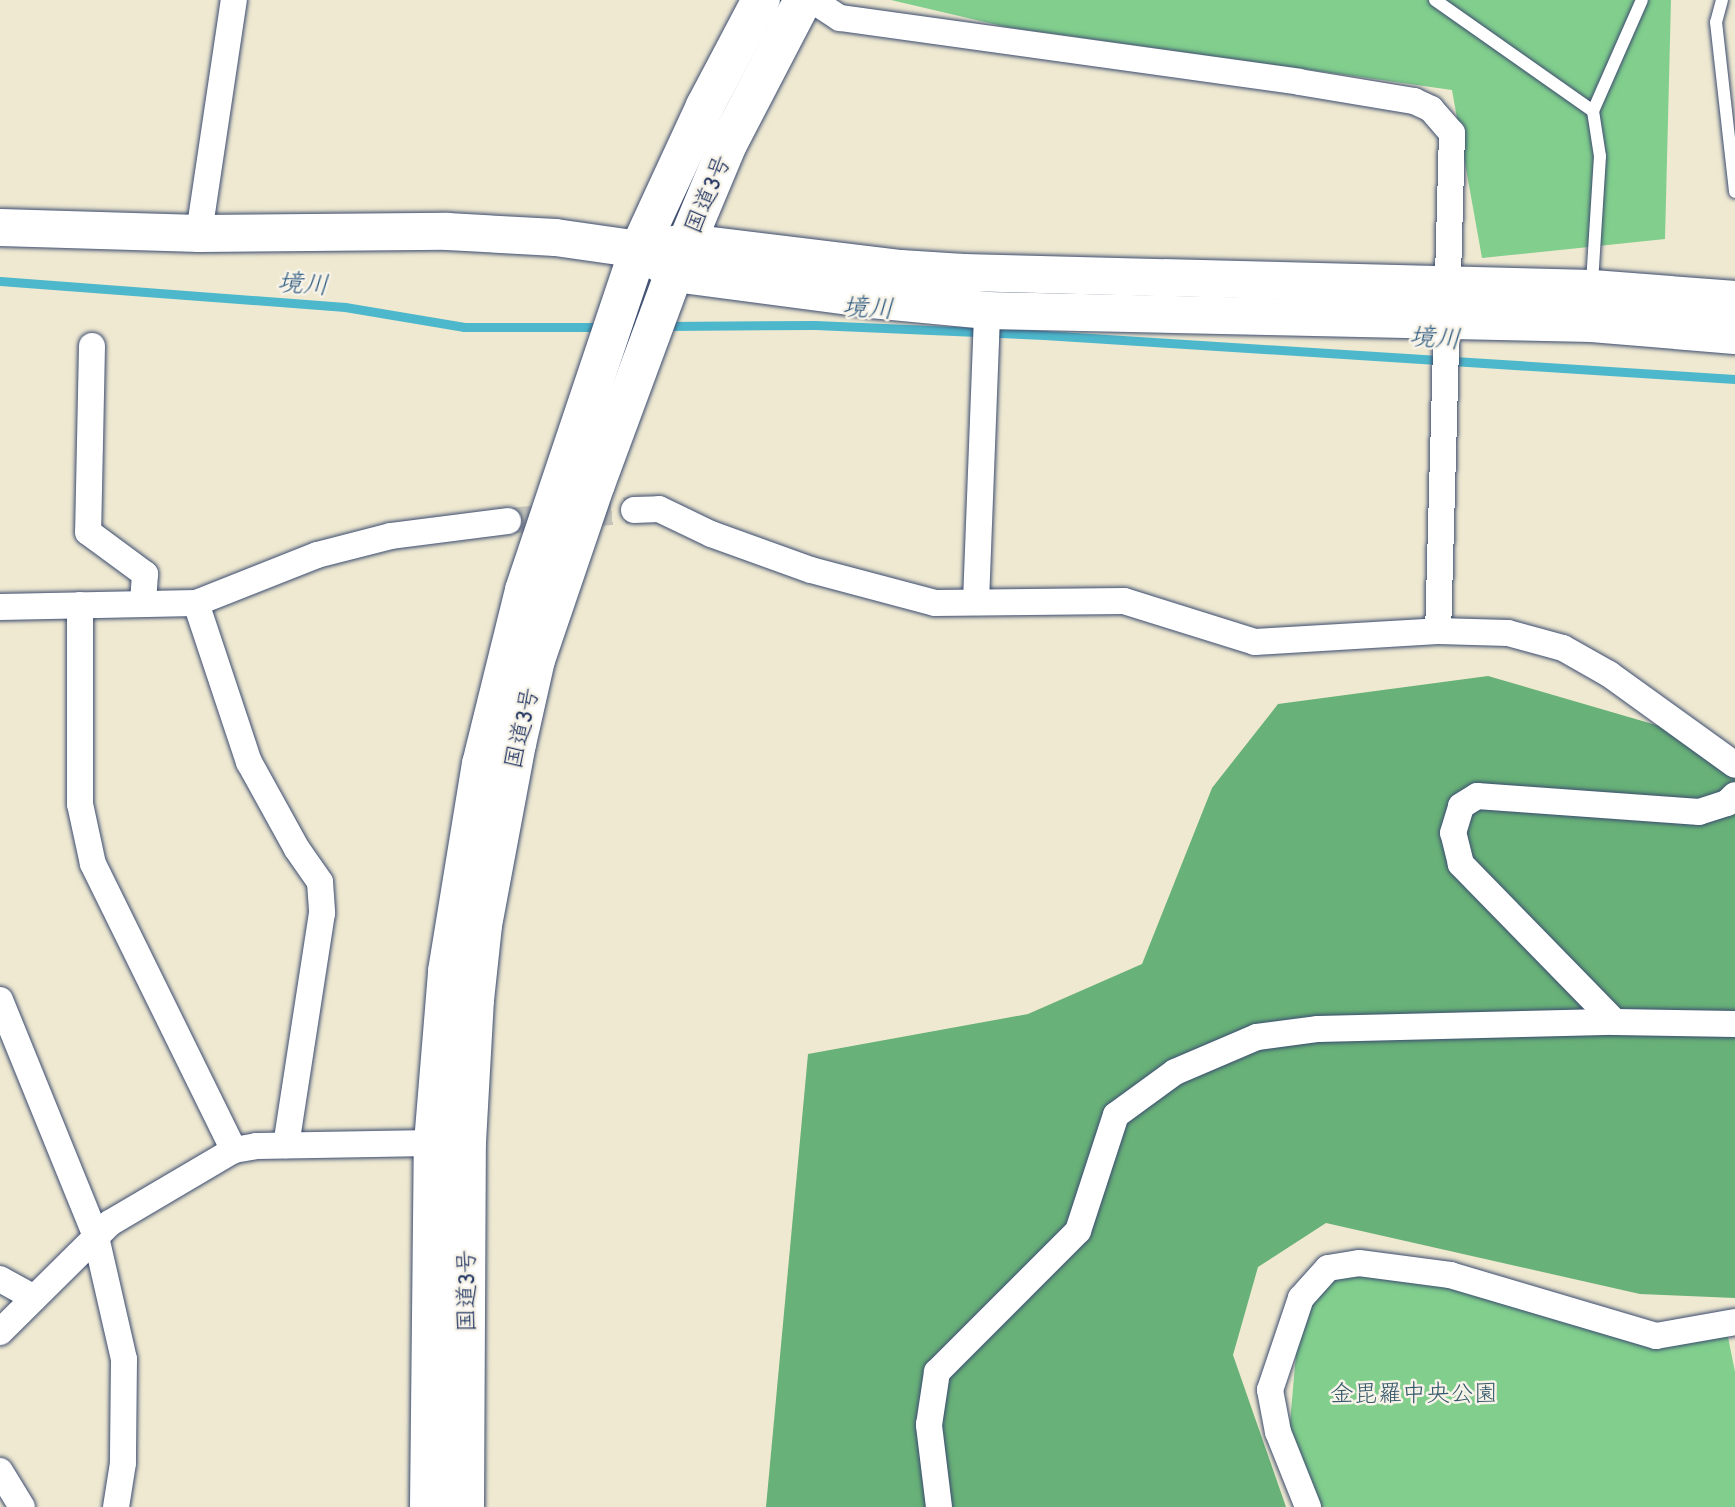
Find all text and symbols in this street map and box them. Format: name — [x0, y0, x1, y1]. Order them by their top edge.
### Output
street label: 国道3号 — [678, 150, 736, 238]
water label: 境川 — [276, 266, 330, 300]
water label: 境川 — [841, 290, 895, 324]
water label: 境川 — [1408, 320, 1462, 354]
street label: 国道3号 — [498, 684, 544, 772]
street label: 国道3号 — [452, 1250, 480, 1332]
park label: 金毘羅中央公園 — [1330, 1379, 1498, 1407]

